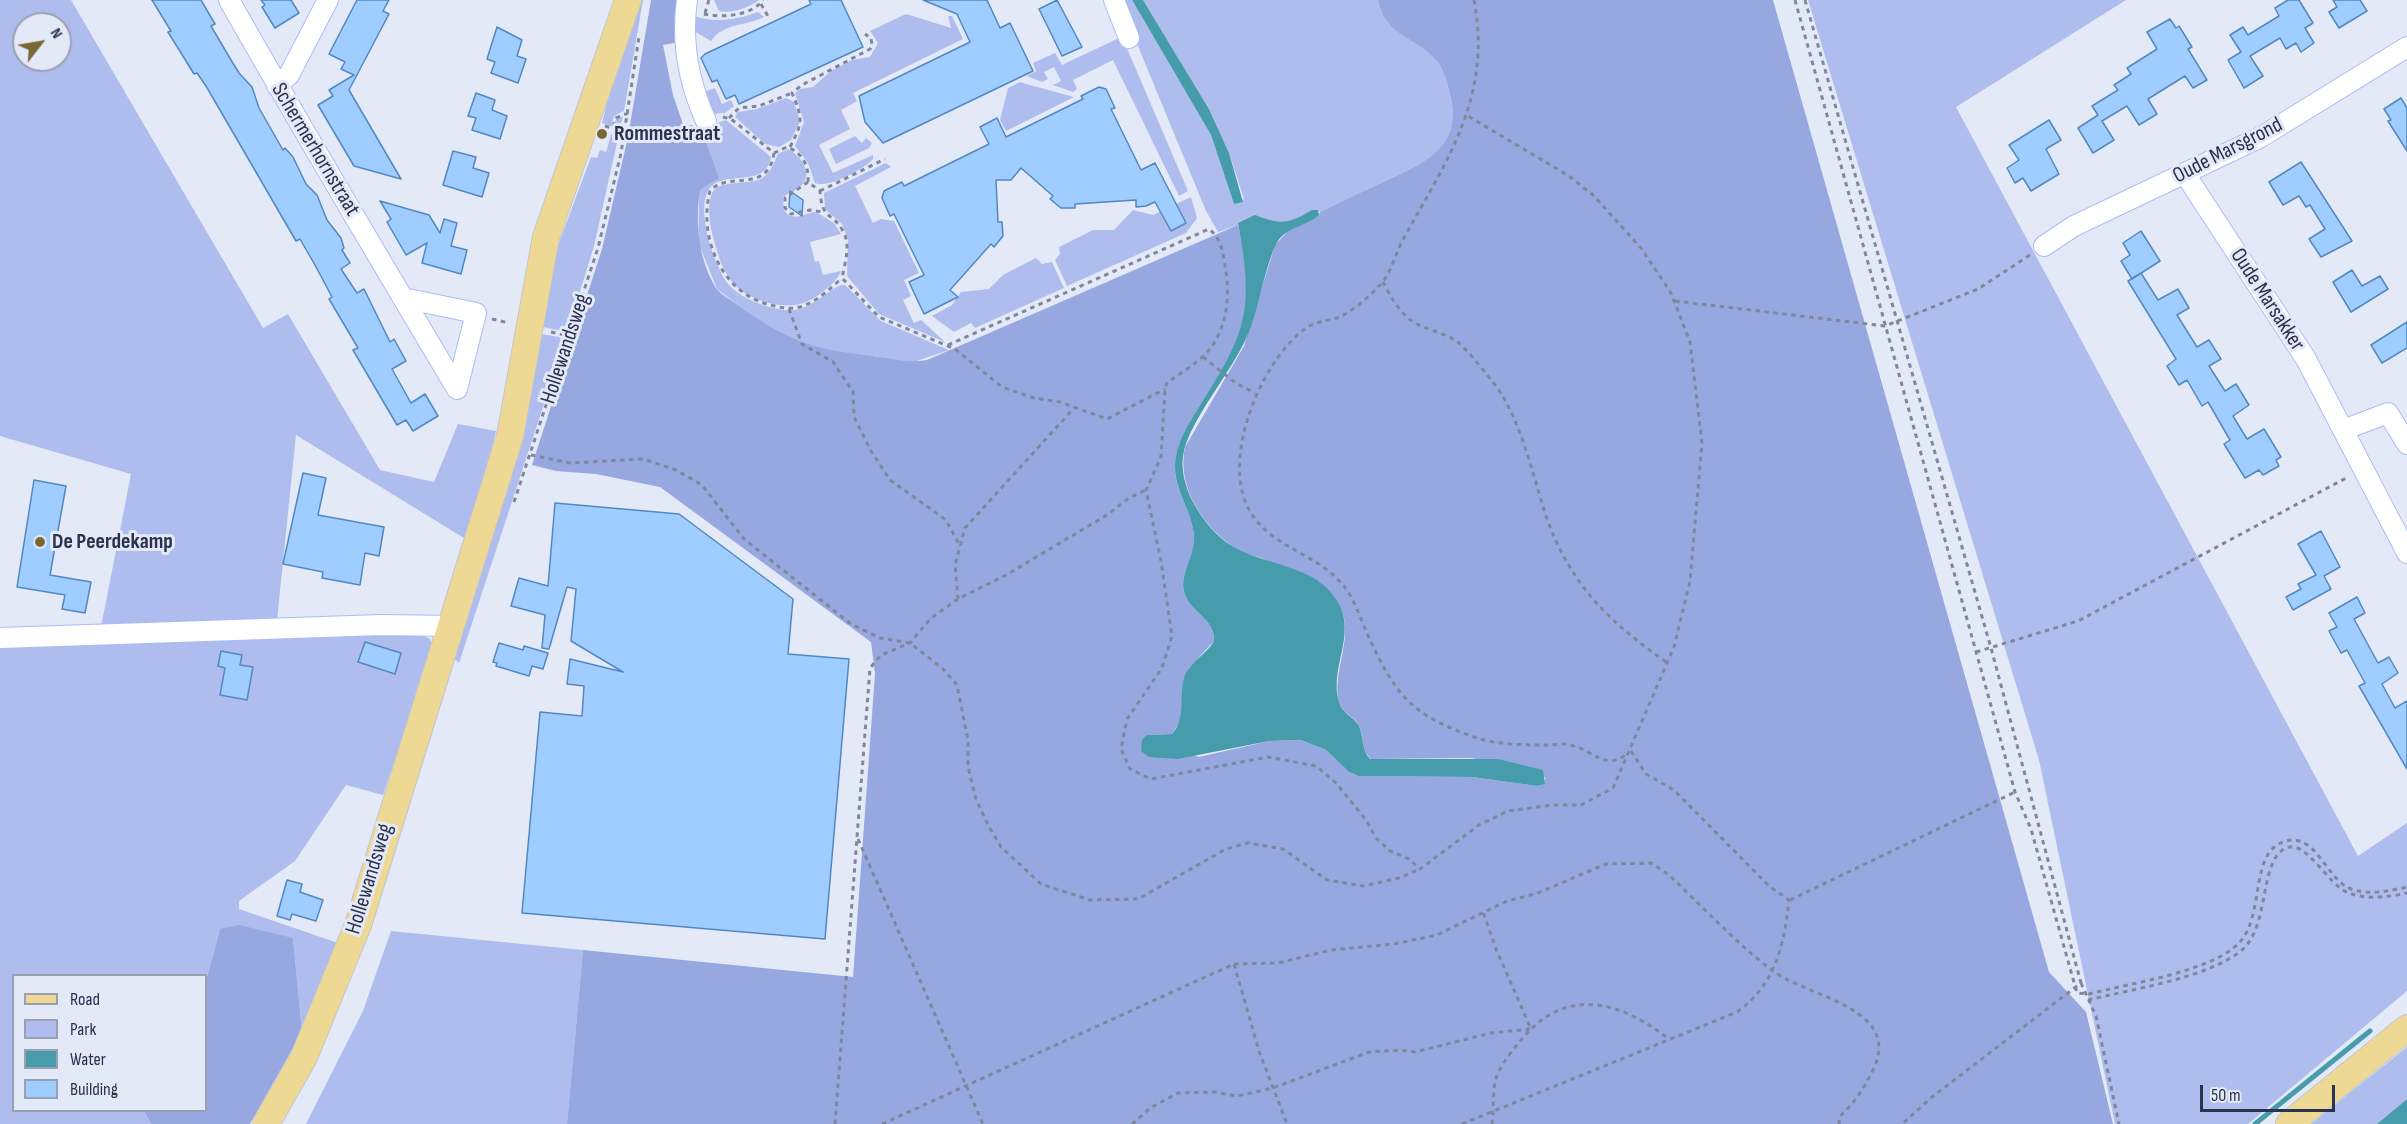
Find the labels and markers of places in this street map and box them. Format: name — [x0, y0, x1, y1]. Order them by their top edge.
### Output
place label: Rommestraat — [614, 121, 720, 147]
marker: Rommestraat — [595, 127, 609, 141]
place label: De Peerdekamp — [52, 529, 173, 555]
marker: De Peerdekamp — [33, 535, 47, 549]

